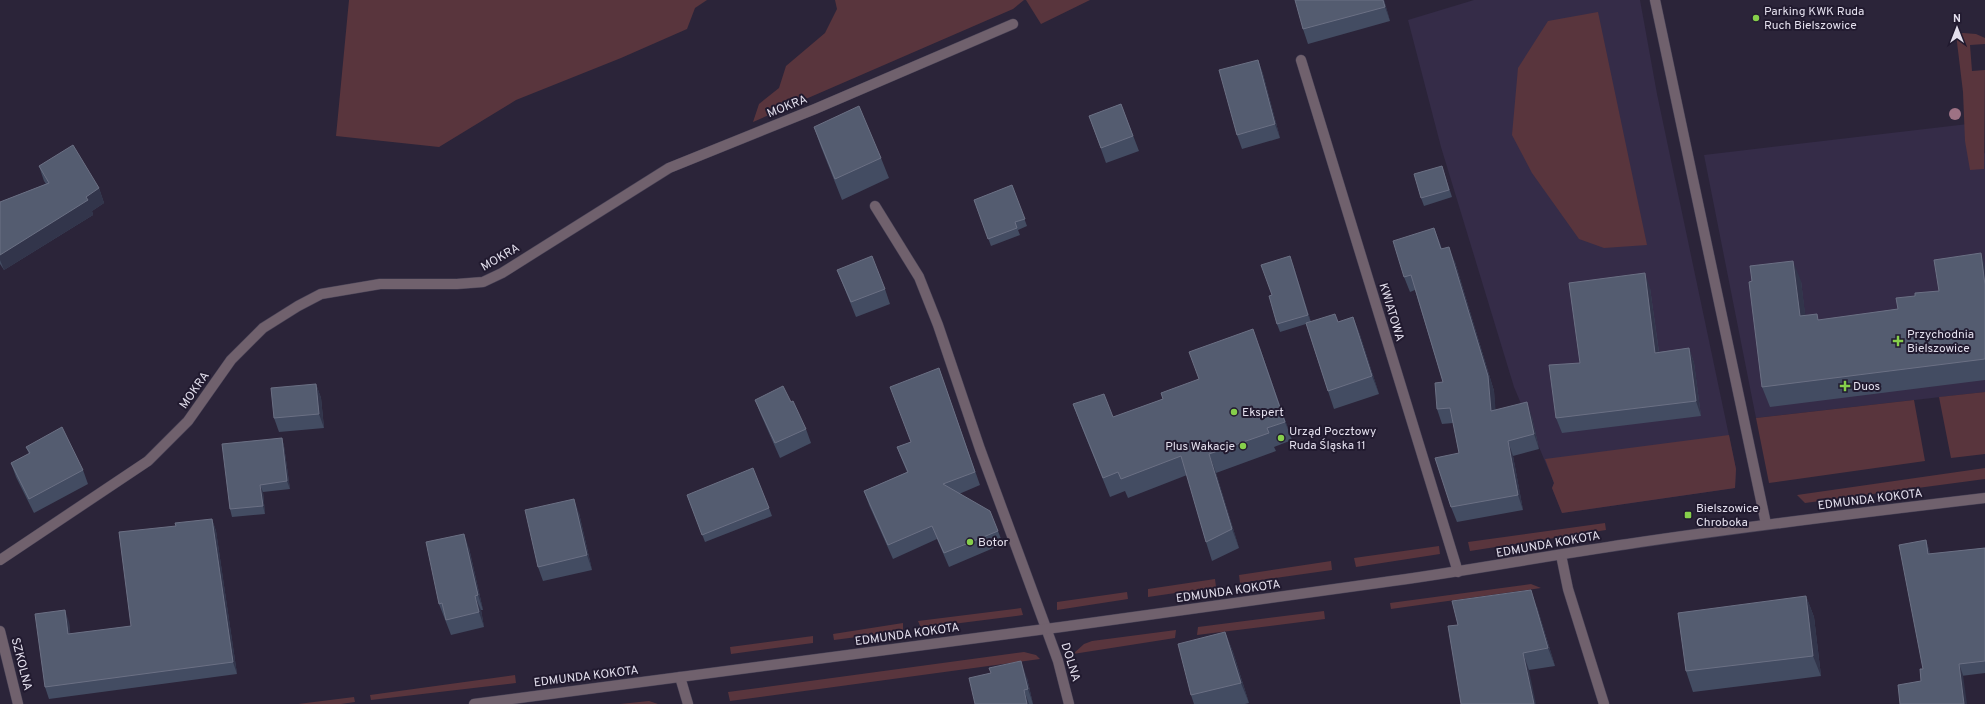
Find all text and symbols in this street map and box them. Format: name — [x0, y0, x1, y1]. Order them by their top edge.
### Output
place label: Parking KWK Ruda Ruch Bielszowice — [1764, 4, 1864, 34]
north arrow — [1937, 8, 1977, 48]
text: N — [1953, 12, 1961, 26]
marker: Parking KWK Ruda Ruch Bielszowice — [1751, 13, 1761, 23]
street label: MOKRA — [765, 92, 810, 122]
street label: MOKRA — [478, 240, 523, 275]
street label: KWIATOWA — [1375, 281, 1407, 343]
place label: Przychodnia Bielszowice — [1907, 327, 1974, 357]
marker: Przychodnia Bielszowice — [1892, 335, 1904, 347]
street label: MOKRA — [176, 369, 213, 412]
place label: Duos — [1853, 379, 1880, 395]
marker: Duos — [1840, 381, 1850, 391]
place label: Ekspert — [1242, 405, 1284, 421]
marker: Ekspert — [1229, 407, 1239, 417]
place label: Urząd Pocztowy Ruda Śląska 11 — [1289, 424, 1376, 454]
marker: Urząd Pocztowy Ruda Śląska 11 — [1276, 433, 1286, 443]
place label: Plus Wakacje — [1165, 439, 1235, 455]
marker: Plus Wakacje — [1238, 441, 1248, 451]
street label: EDMUNDA KOKOTA — [1817, 486, 1923, 514]
place label: Bielszowice Chroboka — [1696, 501, 1759, 531]
marker: Bielszowice Chroboka — [1683, 510, 1693, 520]
street label: EDMUNDA KOKOTA — [1495, 528, 1601, 562]
place label: Botor — [978, 535, 1009, 551]
marker: Botor — [965, 537, 975, 547]
street label: EDMUNDA KOKOTA — [1175, 577, 1281, 607]
street label: EDMUNDA KOKOTA — [854, 620, 960, 650]
street label: SZKOLNA — [7, 636, 35, 692]
street label: DOLNA — [1057, 641, 1084, 684]
street label: EDMUNDA KOKOTA — [533, 663, 639, 691]

